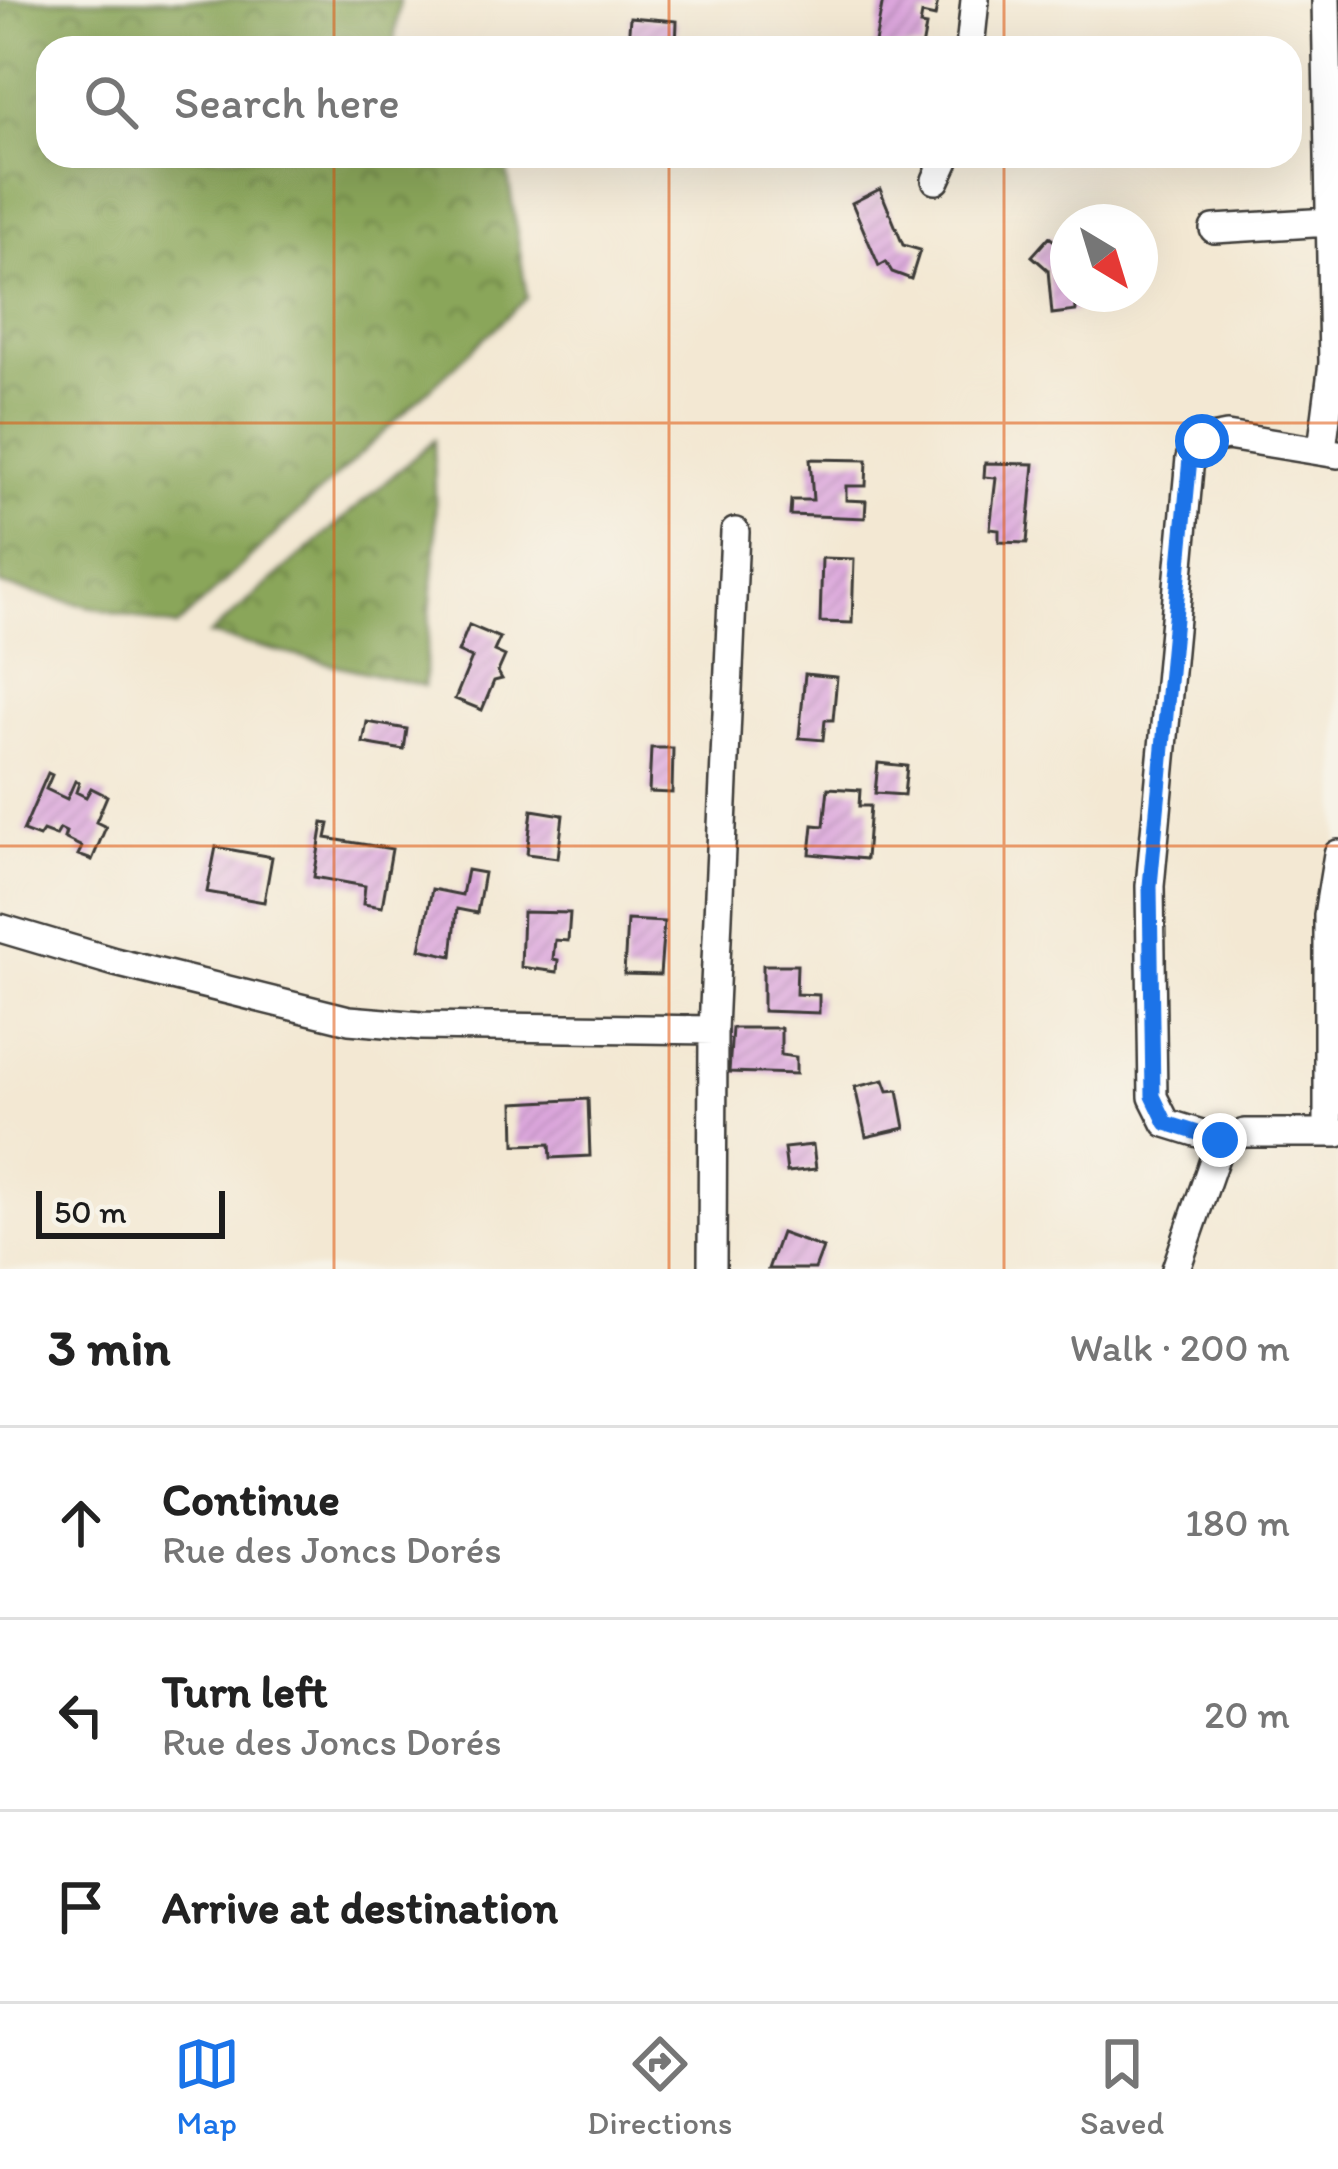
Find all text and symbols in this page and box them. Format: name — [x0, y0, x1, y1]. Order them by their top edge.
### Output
search box — [36, 36, 1302, 168]
icon: search — [78, 69, 144, 135]
text: Search here — [174, 75, 400, 129]
north arrow — [1050, 204, 1158, 312]
route start — [1175, 414, 1229, 468]
route end — [1193, 1113, 1247, 1167]
scale bar — [36, 1185, 225, 1238]
text: 50 m — [54, 1192, 127, 1231]
text: 3 min — [48, 1317, 170, 1378]
text: Walk · 200 m — [1070, 1324, 1290, 1371]
text: Continue — [162, 1472, 340, 1526]
icon: ahead — [48, 1490, 114, 1556]
text: 180 m — [1185, 1499, 1290, 1546]
text: Rue des Joncs Dorés — [162, 1526, 502, 1573]
text: Turn left — [162, 1664, 328, 1718]
icon: left — [48, 1682, 114, 1748]
text: 20 m — [1204, 1691, 1290, 1738]
text: Rue des Joncs Dorés — [162, 1718, 502, 1765]
icon: arrive — [48, 1874, 114, 1940]
text: Arrive at destination — [162, 1880, 558, 1934]
tab: Map — [174, 2031, 240, 2142]
tab: Directions — [587, 2031, 732, 2142]
tab: Saved — [1080, 2031, 1164, 2142]

